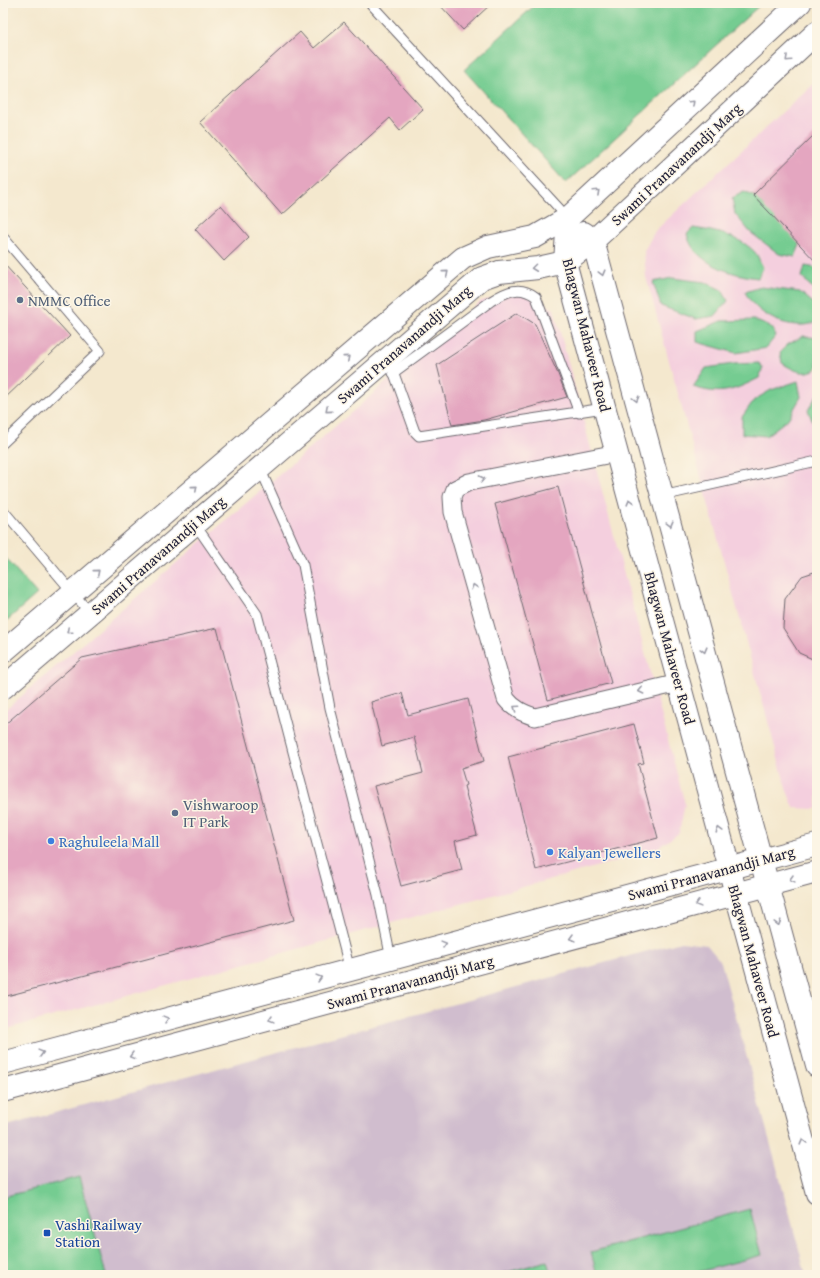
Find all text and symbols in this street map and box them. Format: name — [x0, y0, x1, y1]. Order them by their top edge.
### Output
one-way arrow — [786, 54, 793, 61]
street label: Swami Pranavanandji Marg — [606, 97, 746, 230]
one-way arrow — [687, 100, 695, 108]
one-way arrow — [592, 189, 600, 196]
street label: Bhagwan Mahaveer Road — [558, 256, 616, 414]
one-way arrow — [531, 264, 537, 273]
one-way arrow — [597, 270, 605, 277]
one-way arrow — [441, 271, 449, 278]
street label: Swami Pranavanandji Marg — [332, 279, 476, 408]
place label: NMMC Office — [28, 290, 111, 311]
marker: NMMC Office — [15, 295, 25, 305]
one-way arrow — [343, 355, 350, 362]
one-way arrow — [631, 395, 640, 402]
one-way arrow — [325, 405, 332, 412]
one-way arrow — [479, 476, 485, 484]
one-way arrow — [191, 485, 198, 492]
street label: Swami Pranavanandji Marg — [86, 490, 230, 619]
one-way arrow — [626, 499, 635, 506]
one-way arrow — [665, 520, 674, 527]
street label: Bhagwan Mahaveer Road — [639, 569, 701, 727]
one-way arrow — [92, 570, 99, 577]
one-way arrow — [470, 584, 479, 591]
one-way arrow — [67, 626, 74, 633]
one-way arrow — [699, 646, 708, 653]
one-way arrow — [638, 687, 644, 695]
one-way arrow — [513, 706, 520, 713]
place label: Vishwaroop IT Park — [183, 794, 258, 832]
marker: Vishwaroop IT Park — [170, 808, 180, 818]
one-way arrow — [715, 827, 724, 834]
place label: Raghuleela Mall — [59, 831, 159, 852]
marker: Raghuleela Mall — [46, 836, 56, 846]
street label: Swami Pranavanandji Marg — [625, 840, 797, 905]
place label: Kalyan Jewellers — [558, 842, 661, 863]
marker: Kalyan Jewellers — [545, 847, 555, 857]
one-way arrow — [789, 874, 796, 883]
street label: Bhagwan Mahaveer Road — [723, 882, 785, 1040]
one-way arrow — [695, 899, 702, 908]
one-way arrow — [773, 919, 782, 926]
one-way arrow — [569, 933, 576, 942]
one-way arrow — [441, 941, 448, 949]
street label: Swami Pranavanandji Marg — [324, 949, 496, 1014]
one-way arrow — [316, 975, 322, 983]
one-way arrow — [268, 1014, 275, 1023]
one-way arrow — [163, 1015, 170, 1024]
one-way arrow — [37, 1049, 44, 1057]
one-way arrow — [129, 1051, 136, 1060]
one-way arrow — [799, 1139, 808, 1146]
place label: Vashi Railway Station — [55, 1214, 143, 1252]
marker: Vashi Railway Station — [42, 1228, 52, 1238]

